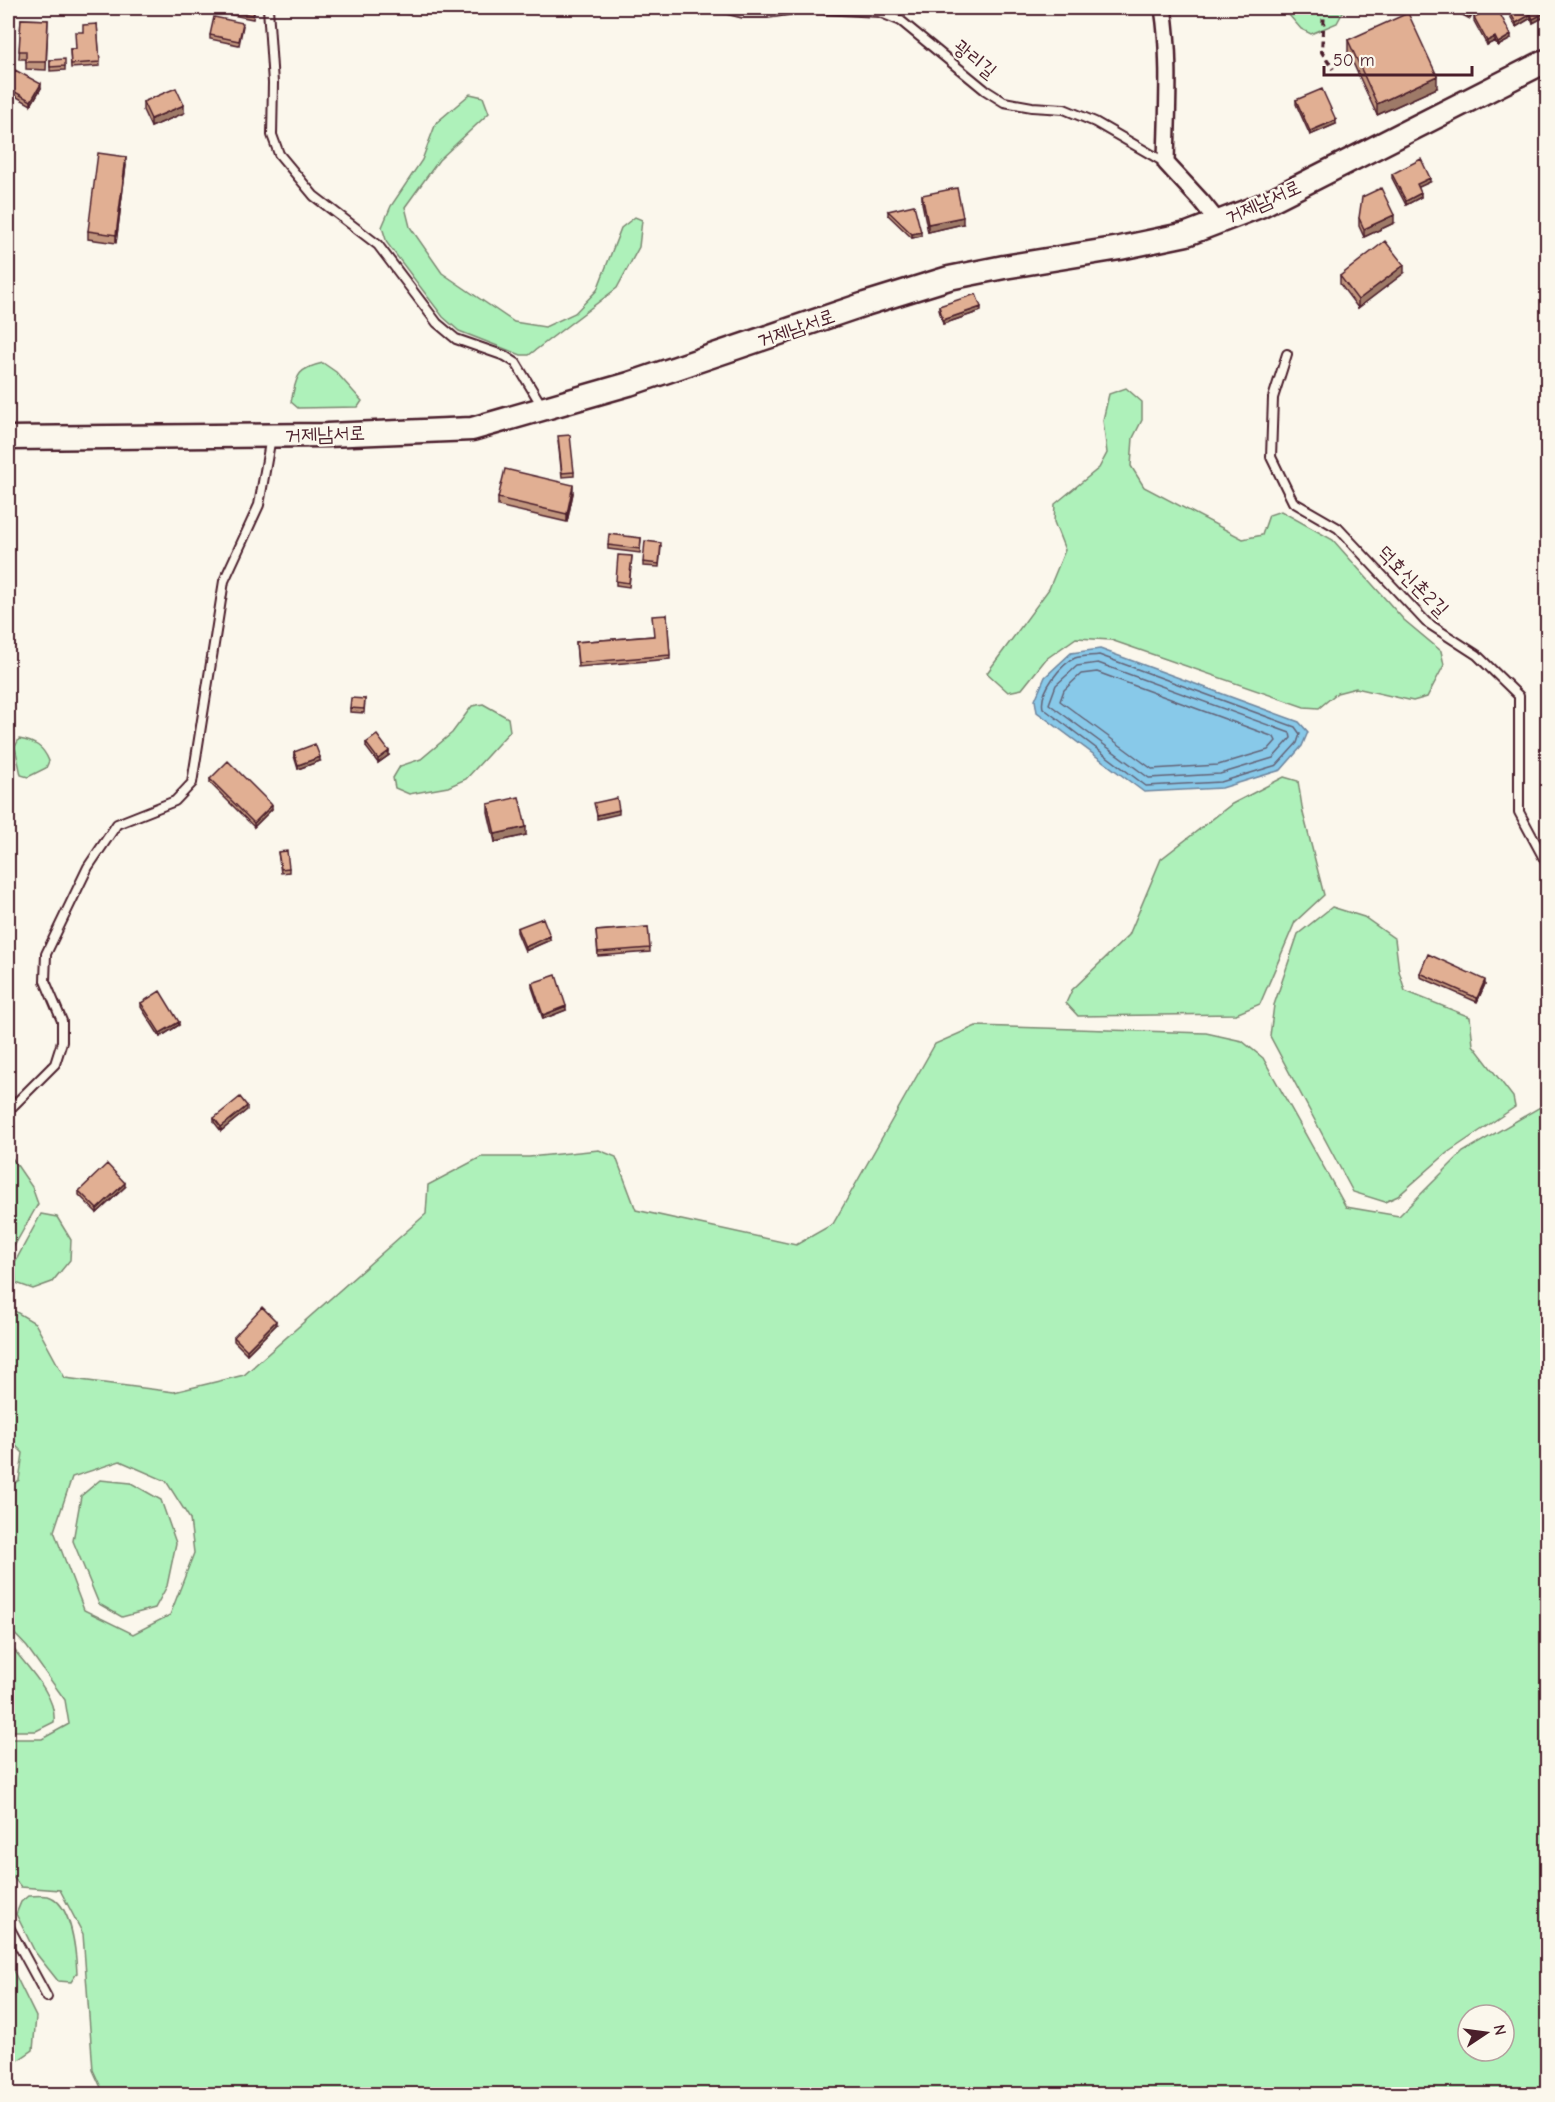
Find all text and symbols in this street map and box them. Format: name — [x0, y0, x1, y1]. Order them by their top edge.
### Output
street label: 광리길 — [949, 35, 1001, 83]
scale bar — [1324, 39, 1472, 77]
text: 50 m — [1333, 50, 1375, 71]
street label: 거제남서로 — [1222, 175, 1304, 229]
street label: 거제남서로 — [754, 304, 838, 352]
street label: 거제남서로 — [284, 421, 366, 447]
street label: 덕호신촌2길 — [1373, 541, 1453, 621]
north arrow — [1456, 2003, 1516, 2063]
text: N — [1490, 2023, 1510, 2037]

